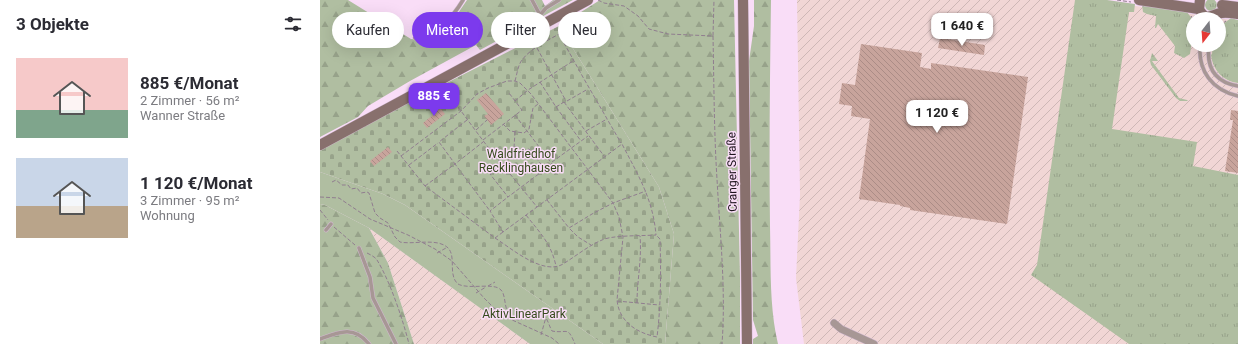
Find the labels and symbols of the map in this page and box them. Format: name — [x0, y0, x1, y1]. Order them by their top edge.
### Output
north arrow — [1186, 12, 1226, 52]
pin: 1 640 € — [925, 13, 999, 47]
pin: 885 € — [406, 83, 462, 117]
pin: 1 120 € — [900, 100, 974, 134]
street label: Cranger Straße — [724, 132, 740, 212]
park label: Waldfriedhof Recklinghausen — [479, 147, 563, 175]
park label: AktivLinearPark — [482, 307, 567, 321]

